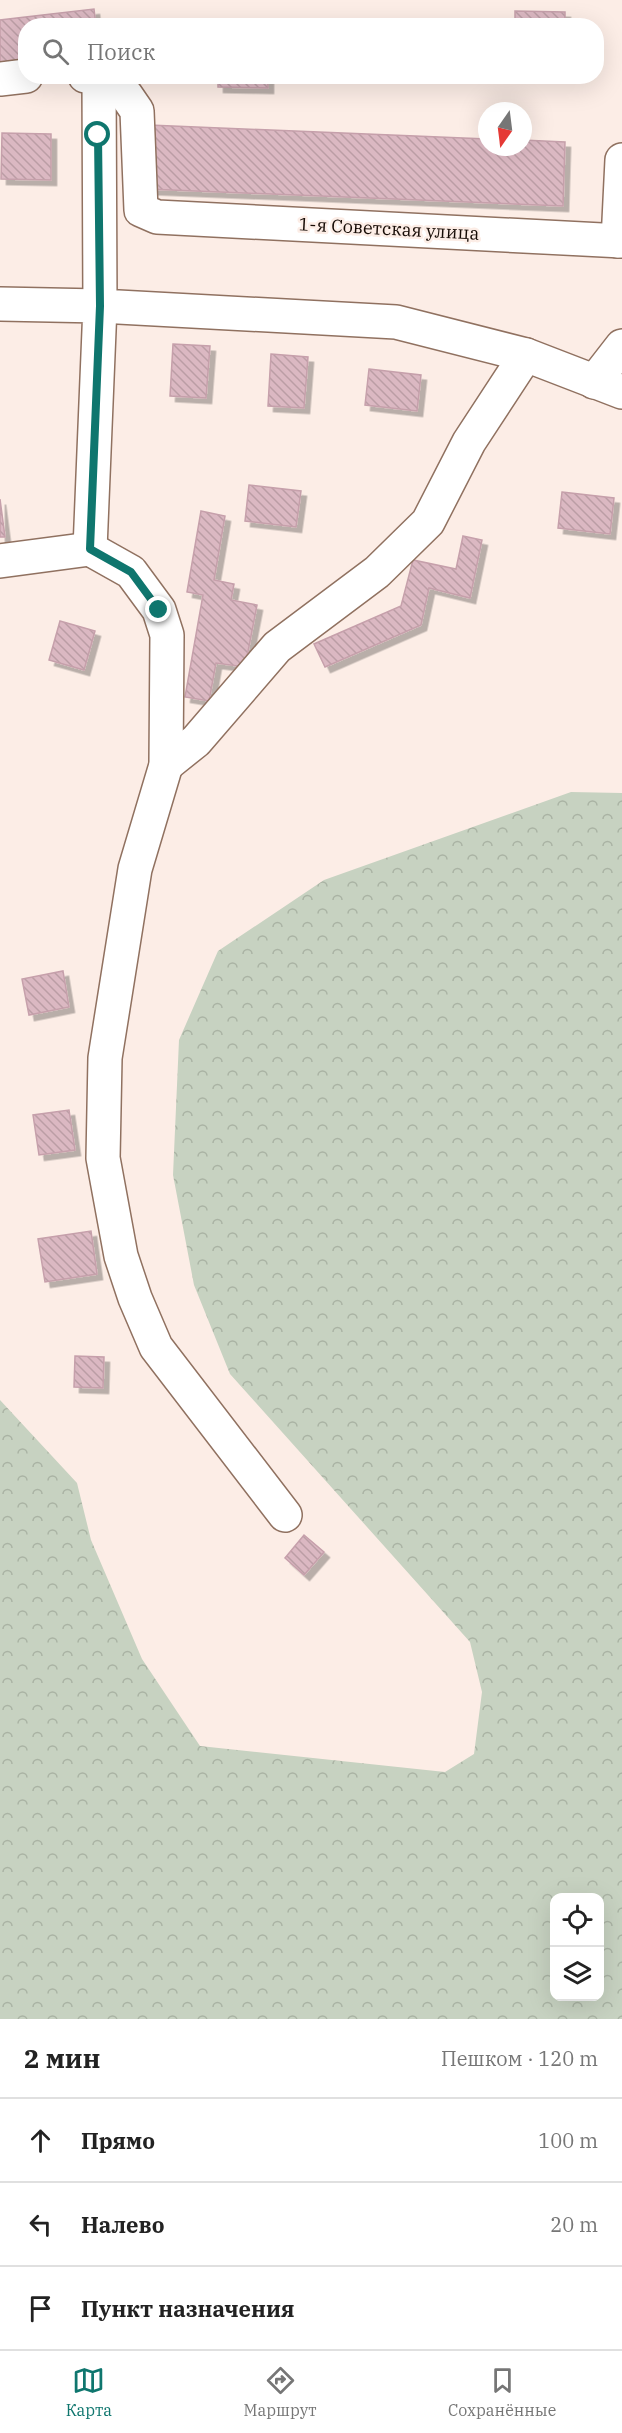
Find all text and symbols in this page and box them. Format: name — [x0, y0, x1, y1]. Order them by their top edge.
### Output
search box — [18, 18, 604, 84]
icon: search — [39, 35, 72, 68]
text: Поиск — [87, 37, 155, 66]
north arrow — [478, 102, 532, 156]
route start — [84, 121, 110, 147]
street label: 1-я Советская улица — [298, 212, 480, 245]
route end — [145, 596, 171, 622]
map controls — [550, 1893, 604, 2001]
button: locate — [550, 1893, 604, 1947]
button: layers — [550, 1947, 604, 2001]
text: 2 мин — [24, 2041, 100, 2075]
text: Пешком · 120 m — [441, 2045, 598, 2072]
icon: ahead — [24, 2124, 57, 2157]
text: Прямо — [81, 2126, 155, 2155]
text: 100 m — [538, 2127, 598, 2154]
icon: left — [24, 2208, 57, 2241]
text: Налево — [81, 2210, 165, 2239]
text: 20 m — [550, 2211, 598, 2238]
icon: arrive — [24, 2292, 57, 2325]
text: Пункт назначения — [81, 2294, 295, 2323]
tab: Карта — [66, 2364, 112, 2420]
tab: Маршрут — [243, 2364, 317, 2420]
tab: Сохранённые — [448, 2364, 556, 2420]

